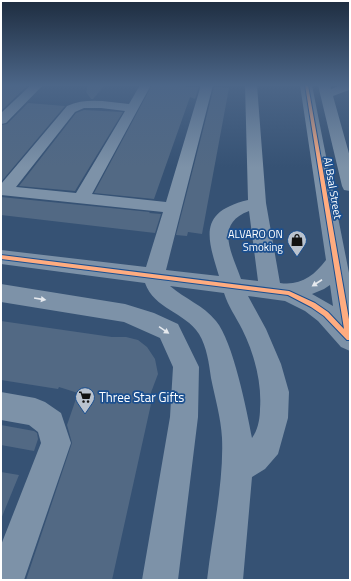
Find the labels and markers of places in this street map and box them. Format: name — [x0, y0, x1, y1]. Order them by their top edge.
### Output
place label: ALVARO ON Smoking — [228, 226, 283, 255]
shop icon: ALVARO ON Smoking — [286, 229, 308, 257]
supermarket icon: Three Star Gifts — [74, 386, 96, 414]
place label: Three Star Gifts — [99, 387, 184, 407]

